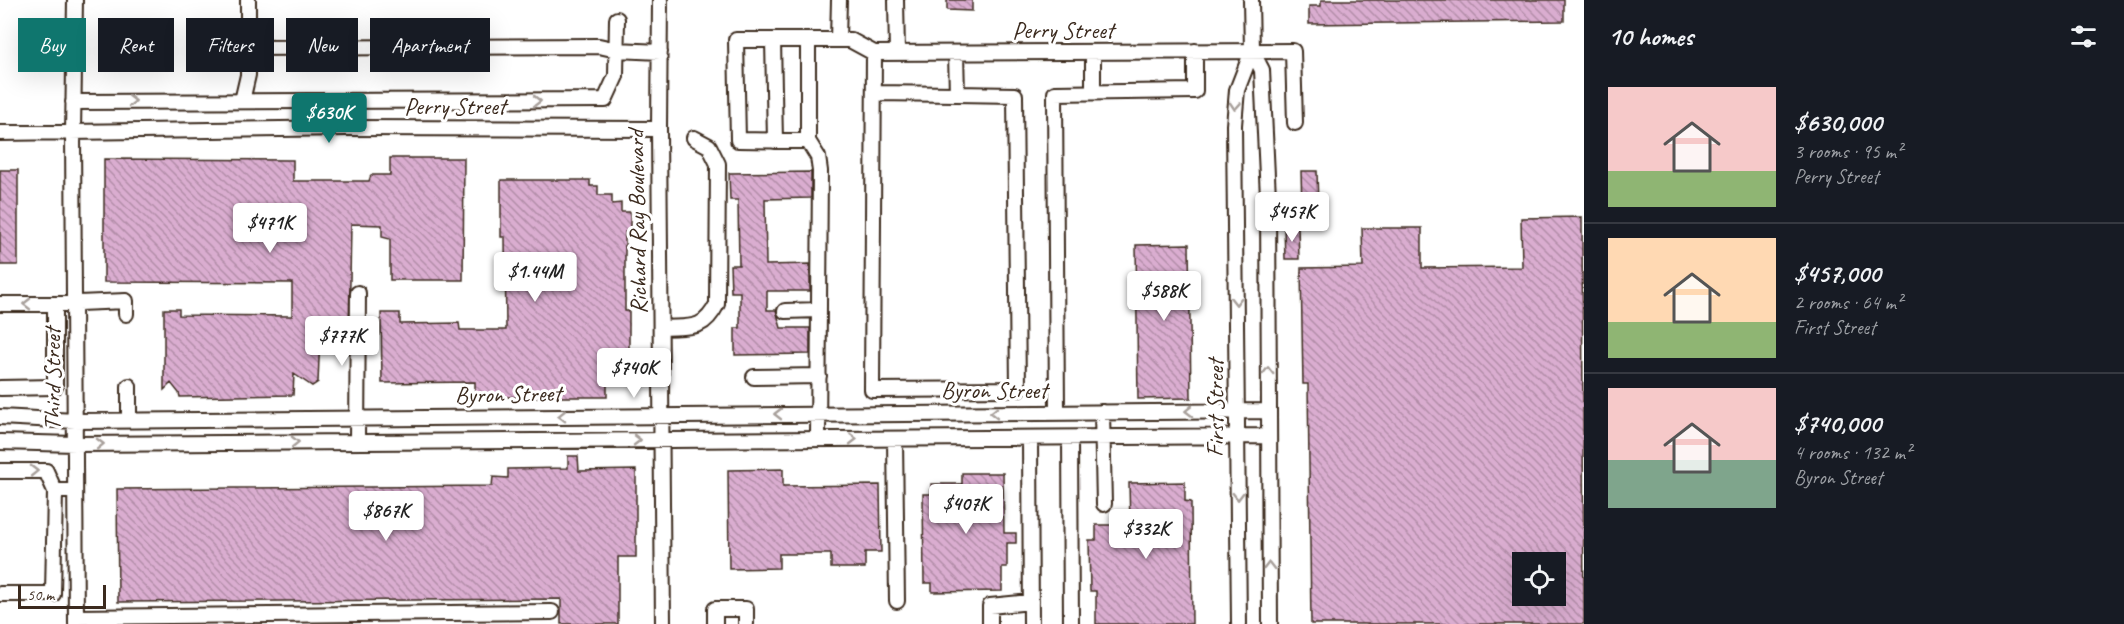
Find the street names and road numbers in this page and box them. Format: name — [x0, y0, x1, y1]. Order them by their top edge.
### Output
street label: Perry Street — [1012, 15, 1117, 45]
street label: Perry Street — [404, 91, 509, 121]
street label: Richard Ray Boulevard — [620, 126, 654, 315]
street label: Third Street — [37, 325, 67, 430]
street label: First Street — [1200, 356, 1230, 457]
street label: Byron Street — [941, 375, 1050, 405]
street label: Byron Street — [455, 378, 564, 410]

